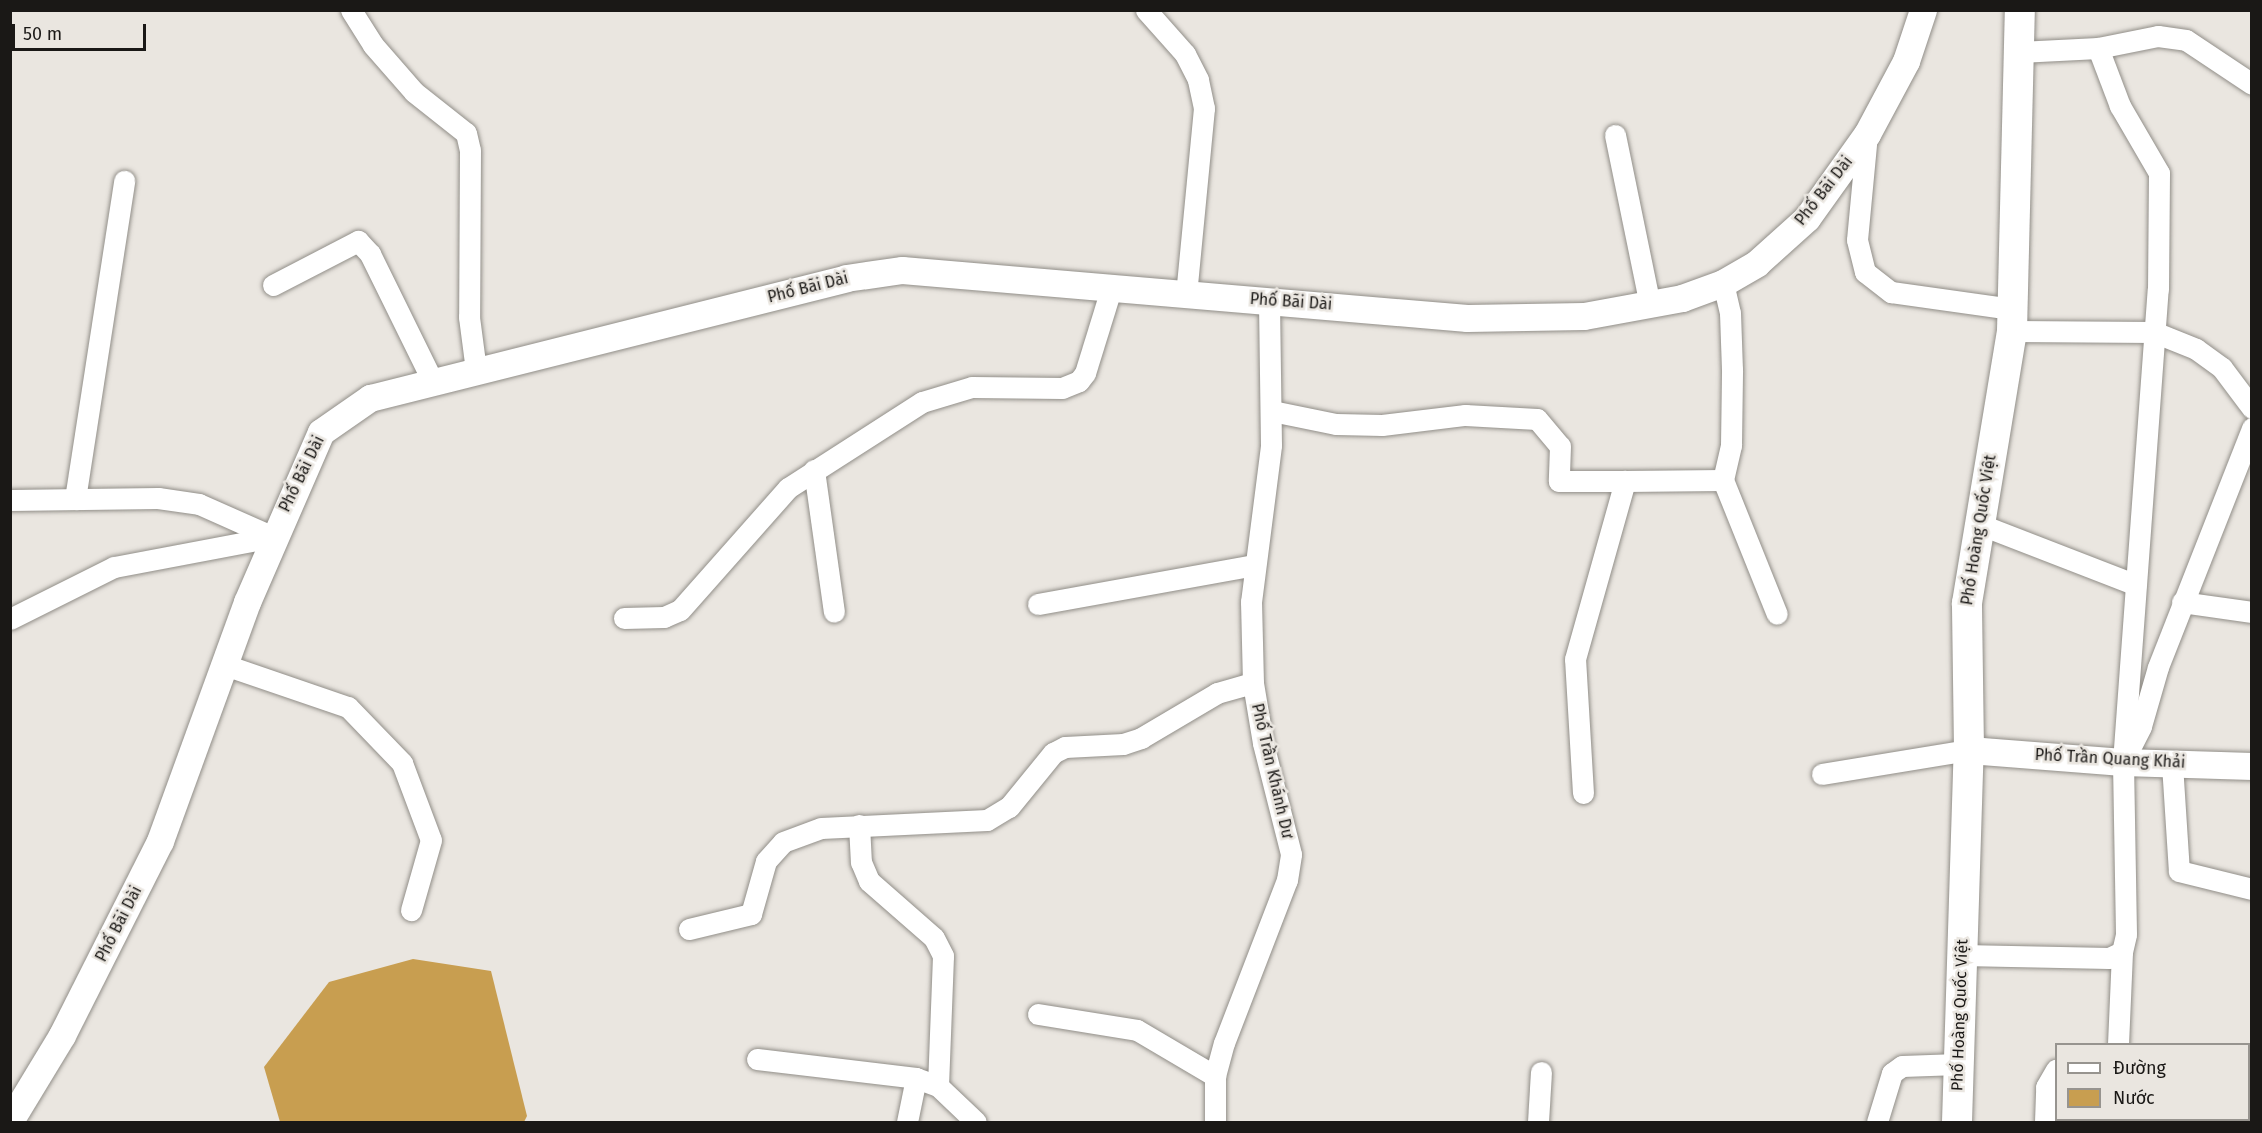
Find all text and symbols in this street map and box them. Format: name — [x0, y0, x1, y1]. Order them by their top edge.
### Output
scale bar — [15, 12, 148, 50]
text: 50 m — [23, 23, 62, 45]
street label: Phố Bãi Dài — [1791, 153, 1857, 229]
street label: Phố Bãi Dài — [766, 269, 850, 307]
street label: Phố Bãi Dài — [1249, 290, 1333, 314]
street label: Phố Bãi Dài — [275, 433, 329, 515]
street label: Phố Hoàng Quốc Việt — [1958, 453, 2000, 607]
street label: Phố Trần Khánh Dư — [1247, 702, 1297, 840]
street label: Phố Trần Quang Khải — [2034, 745, 2186, 773]
street label: Phố Bãi Dài — [92, 883, 146, 965]
street label: Phố Hoàng Quốc Việt — [1948, 939, 1972, 1091]
legend — [2055, 1043, 2250, 1121]
text: Đường — [2113, 1057, 2166, 1079]
text: Nước — [2113, 1087, 2155, 1109]

